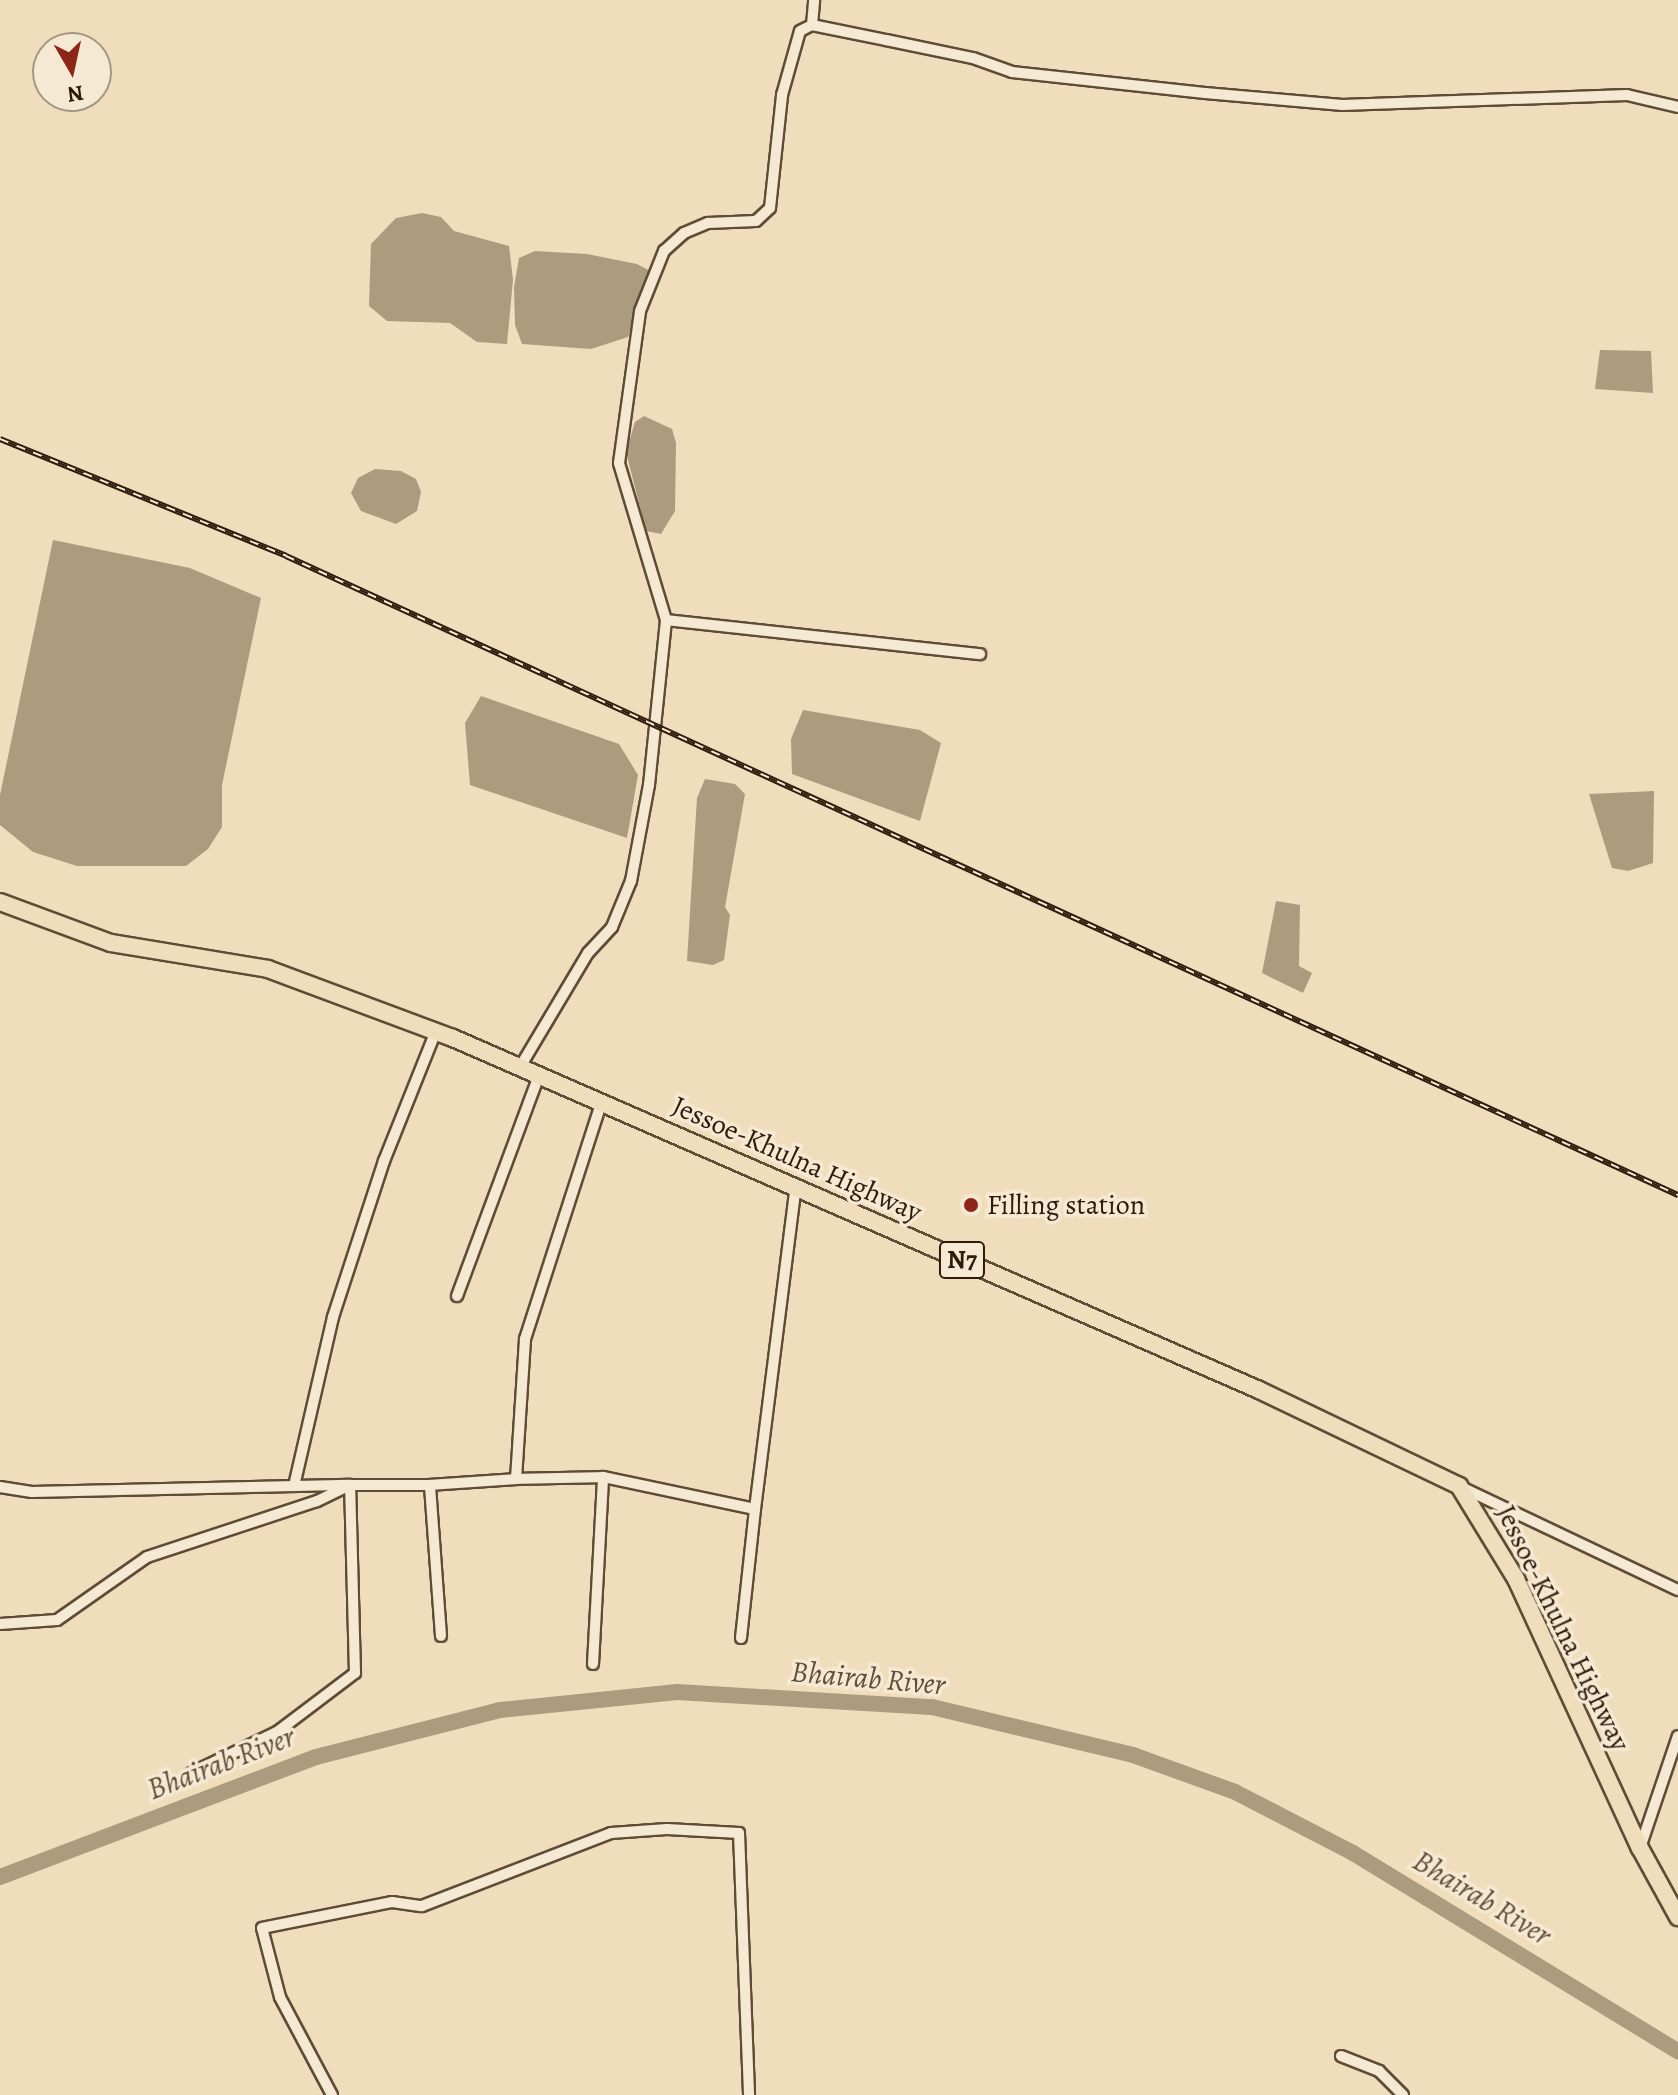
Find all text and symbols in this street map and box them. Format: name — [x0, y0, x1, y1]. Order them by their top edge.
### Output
north arrow — [32, 32, 112, 112]
text: N — [65, 78, 86, 110]
street label: Jessoe-Khulna Highway — [667, 1089, 927, 1229]
place label: Filling station — [987, 1188, 1145, 1222]
marker: Filling station — [962, 1196, 980, 1214]
road number: N7 — [938, 1238, 986, 1282]
street label: Jessoe-Khulna Highway — [1489, 1500, 1637, 1756]
water label: Bhairab River — [789, 1653, 947, 1703]
water label: Bhairab River — [142, 1718, 300, 1808]
water label: Bhairab River — [1406, 1843, 1558, 1953]

